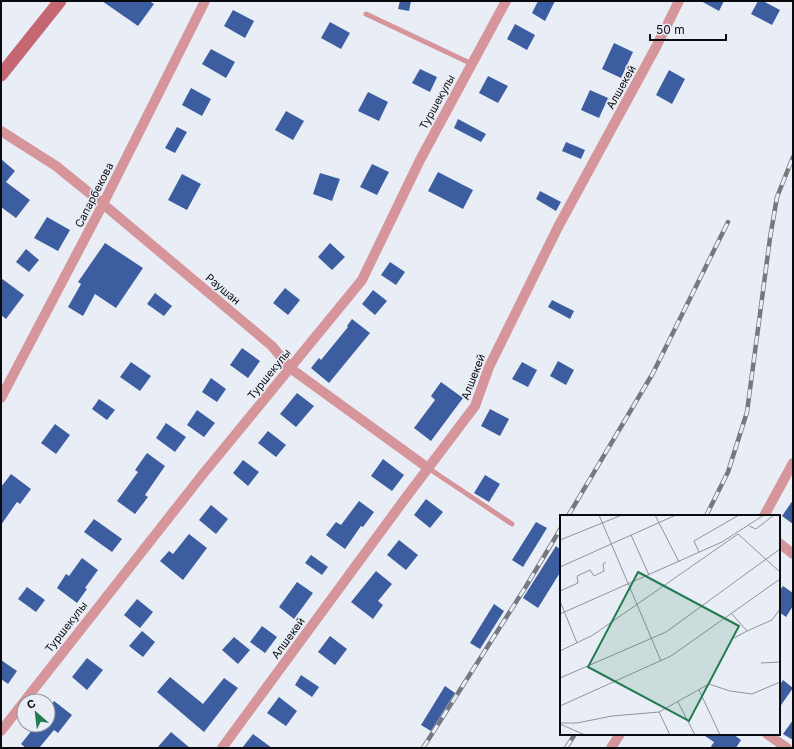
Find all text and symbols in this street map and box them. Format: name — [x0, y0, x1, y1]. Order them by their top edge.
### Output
scale bar — [650, 16, 726, 42]
text: 50 m — [656, 22, 685, 37]
street label: Алшекей — [603, 63, 639, 111]
street label: Туршекулы — [416, 72, 458, 132]
street label: Сапарбекова — [72, 160, 116, 230]
street label: Раушан — [203, 270, 243, 308]
street label: Туршекулы — [244, 346, 294, 402]
street label: Алшекей — [458, 352, 488, 402]
inset map — [560, 515, 780, 735]
street label: Туршекулы — [42, 599, 90, 655]
street label: Алшекей — [268, 614, 308, 662]
north arrow — [16, 693, 56, 733]
text: С — [24, 696, 38, 712]

